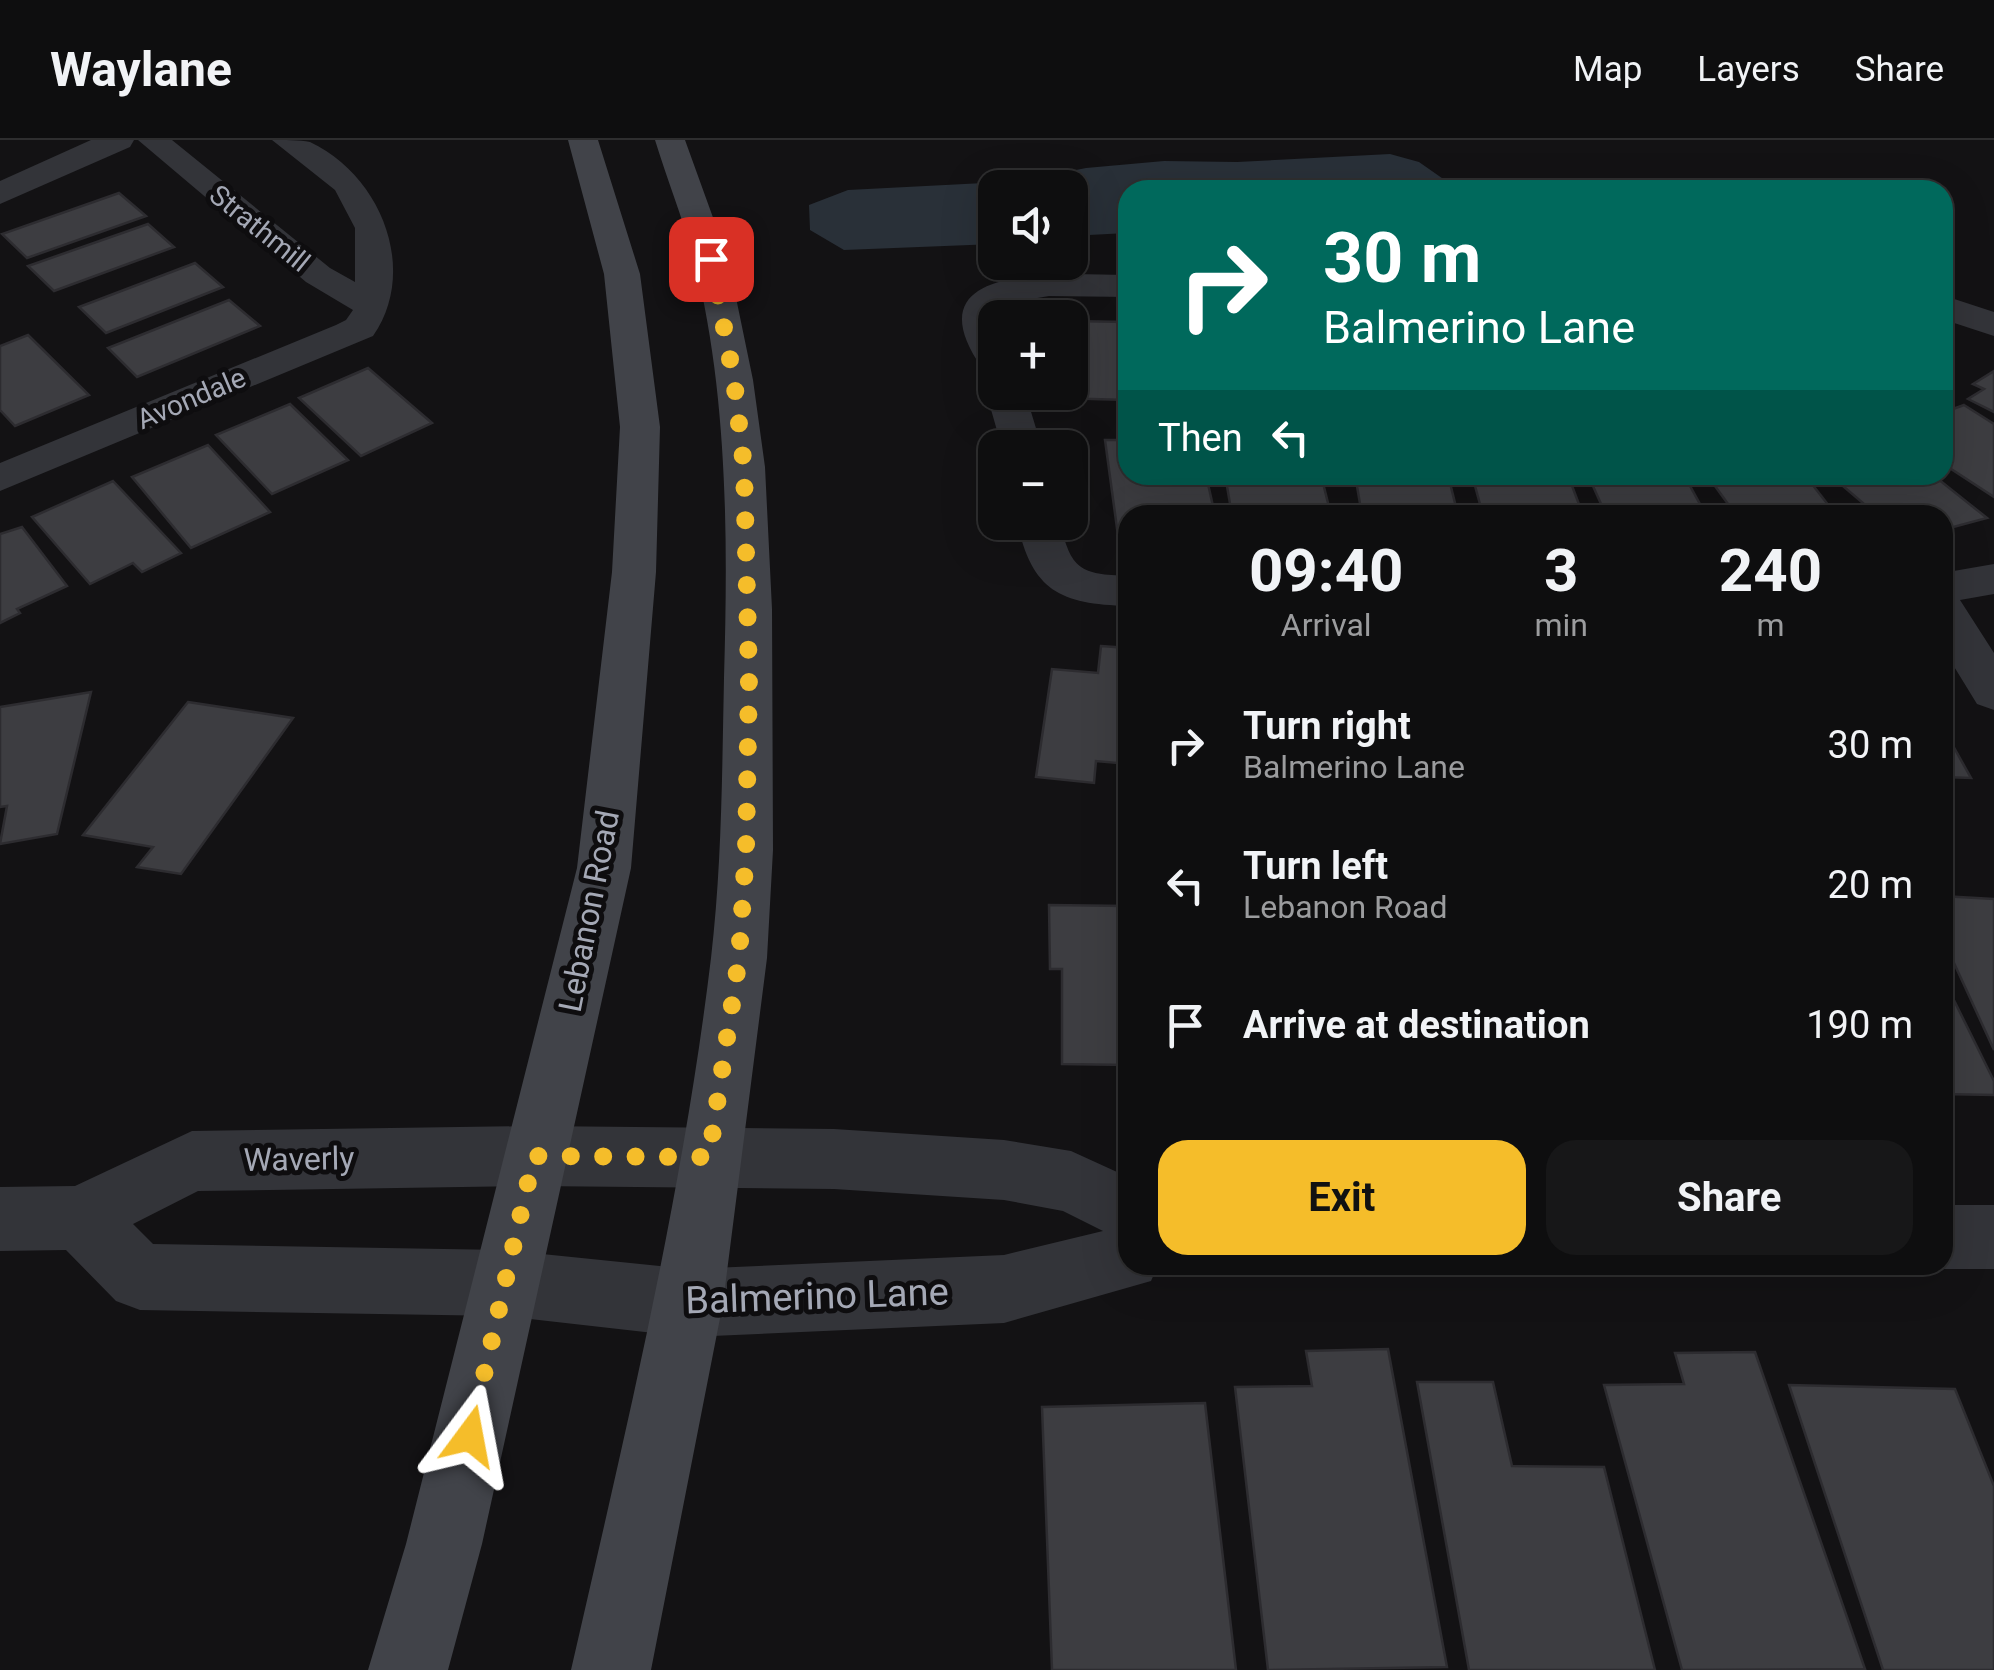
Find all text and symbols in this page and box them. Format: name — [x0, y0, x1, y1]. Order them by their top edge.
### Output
text: Waylane — [50, 41, 232, 98]
text: Map — [1573, 49, 1642, 90]
text: Layers — [1697, 49, 1800, 90]
text: Share — [1855, 49, 1944, 90]
map controls — [978, 170, 1088, 540]
button: sound — [978, 170, 1088, 280]
street label: Strathmill — [203, 178, 317, 279]
pin — [669, 217, 754, 302]
text: 30 m — [1323, 217, 1481, 299]
icon: right — [1158, 220, 1288, 350]
icon: arrive — [684, 232, 739, 287]
button: + — [978, 300, 1088, 410]
text: Balmerino Lane — [1323, 301, 1635, 354]
street label: Avondale — [132, 361, 251, 436]
icon: left — [1263, 410, 1318, 465]
text: Then — [1158, 416, 1243, 460]
button: − — [978, 430, 1088, 540]
text: 09:40 — [1249, 535, 1404, 606]
text: 3 — [1544, 535, 1578, 606]
text: 240 — [1719, 535, 1822, 606]
text: Arrival — [1281, 606, 1372, 644]
text: min — [1534, 606, 1588, 644]
text: m — [1756, 606, 1784, 644]
text: Turn right — [1243, 704, 1411, 748]
icon: right — [1158, 718, 1213, 773]
text: 30 m — [1828, 723, 1913, 767]
text: Balmerino Lane — [1243, 748, 1465, 786]
street label: Lebanon Road — [551, 807, 627, 1015]
text: Turn left — [1243, 844, 1388, 888]
icon: left — [1158, 858, 1213, 913]
text: 20 m — [1828, 863, 1913, 907]
text: Lebanon Road — [1243, 888, 1448, 926]
icon: arrive — [1158, 998, 1213, 1053]
text: Arrive at destination — [1243, 1003, 1590, 1047]
text: 190 m — [1806, 1003, 1913, 1047]
street label: Waverly — [243, 1139, 355, 1179]
button: Exit — [1158, 1140, 1526, 1255]
button: Share — [1546, 1140, 1913, 1255]
street label: Balmerino Lane — [685, 1269, 949, 1323]
position arrow — [418, 1384, 522, 1488]

